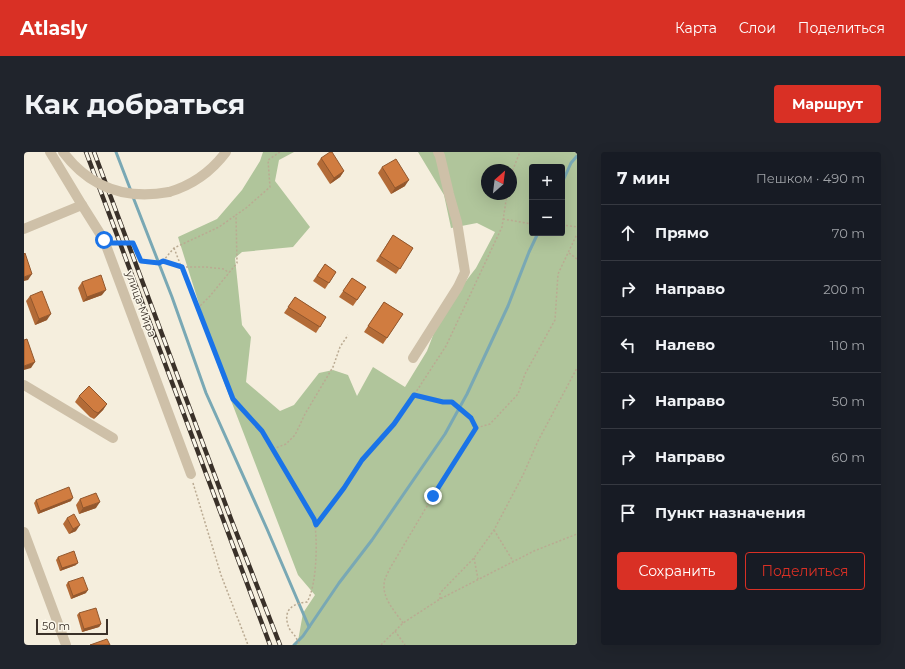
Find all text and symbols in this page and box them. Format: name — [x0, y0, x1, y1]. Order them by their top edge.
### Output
text: Atlasly — [20, 17, 87, 40]
text: Карта — [675, 19, 717, 37]
text: Слои — [739, 19, 776, 37]
text: Поделиться — [798, 19, 885, 37]
button: Маршрут — [774, 85, 881, 123]
text: Как добраться — [24, 87, 245, 121]
north arrow — [481, 164, 517, 200]
map controls — [529, 164, 565, 236]
button: + — [529, 164, 565, 200]
text: 7 мин — [617, 168, 670, 188]
text: Пешком · 490 m — [756, 170, 865, 186]
button: − — [529, 200, 565, 236]
icon: ahead — [617, 222, 639, 244]
text: Прямо — [655, 223, 709, 242]
text: 70 m — [832, 225, 865, 241]
route start — [95, 231, 113, 249]
street label: улица Мира — [122, 268, 159, 339]
icon: right — [617, 278, 639, 300]
text: Направо — [655, 279, 725, 298]
text: 200 m — [823, 281, 865, 297]
icon: left — [617, 334, 639, 356]
text: Налево — [655, 335, 715, 354]
text: 110 m — [830, 337, 865, 353]
icon: right — [617, 390, 639, 412]
text: Направо — [655, 391, 725, 410]
text: 50 m — [832, 393, 865, 409]
icon: right — [617, 446, 639, 468]
text: Направо — [655, 447, 725, 466]
text: 60 m — [831, 449, 865, 465]
route end — [424, 487, 442, 505]
icon: arrive — [617, 502, 639, 524]
text: Пункт назначения — [655, 503, 806, 522]
button: Сохранить — [617, 552, 737, 590]
button: Поделиться — [745, 552, 865, 590]
scale bar — [36, 617, 108, 636]
text: 50 m — [42, 619, 70, 633]

